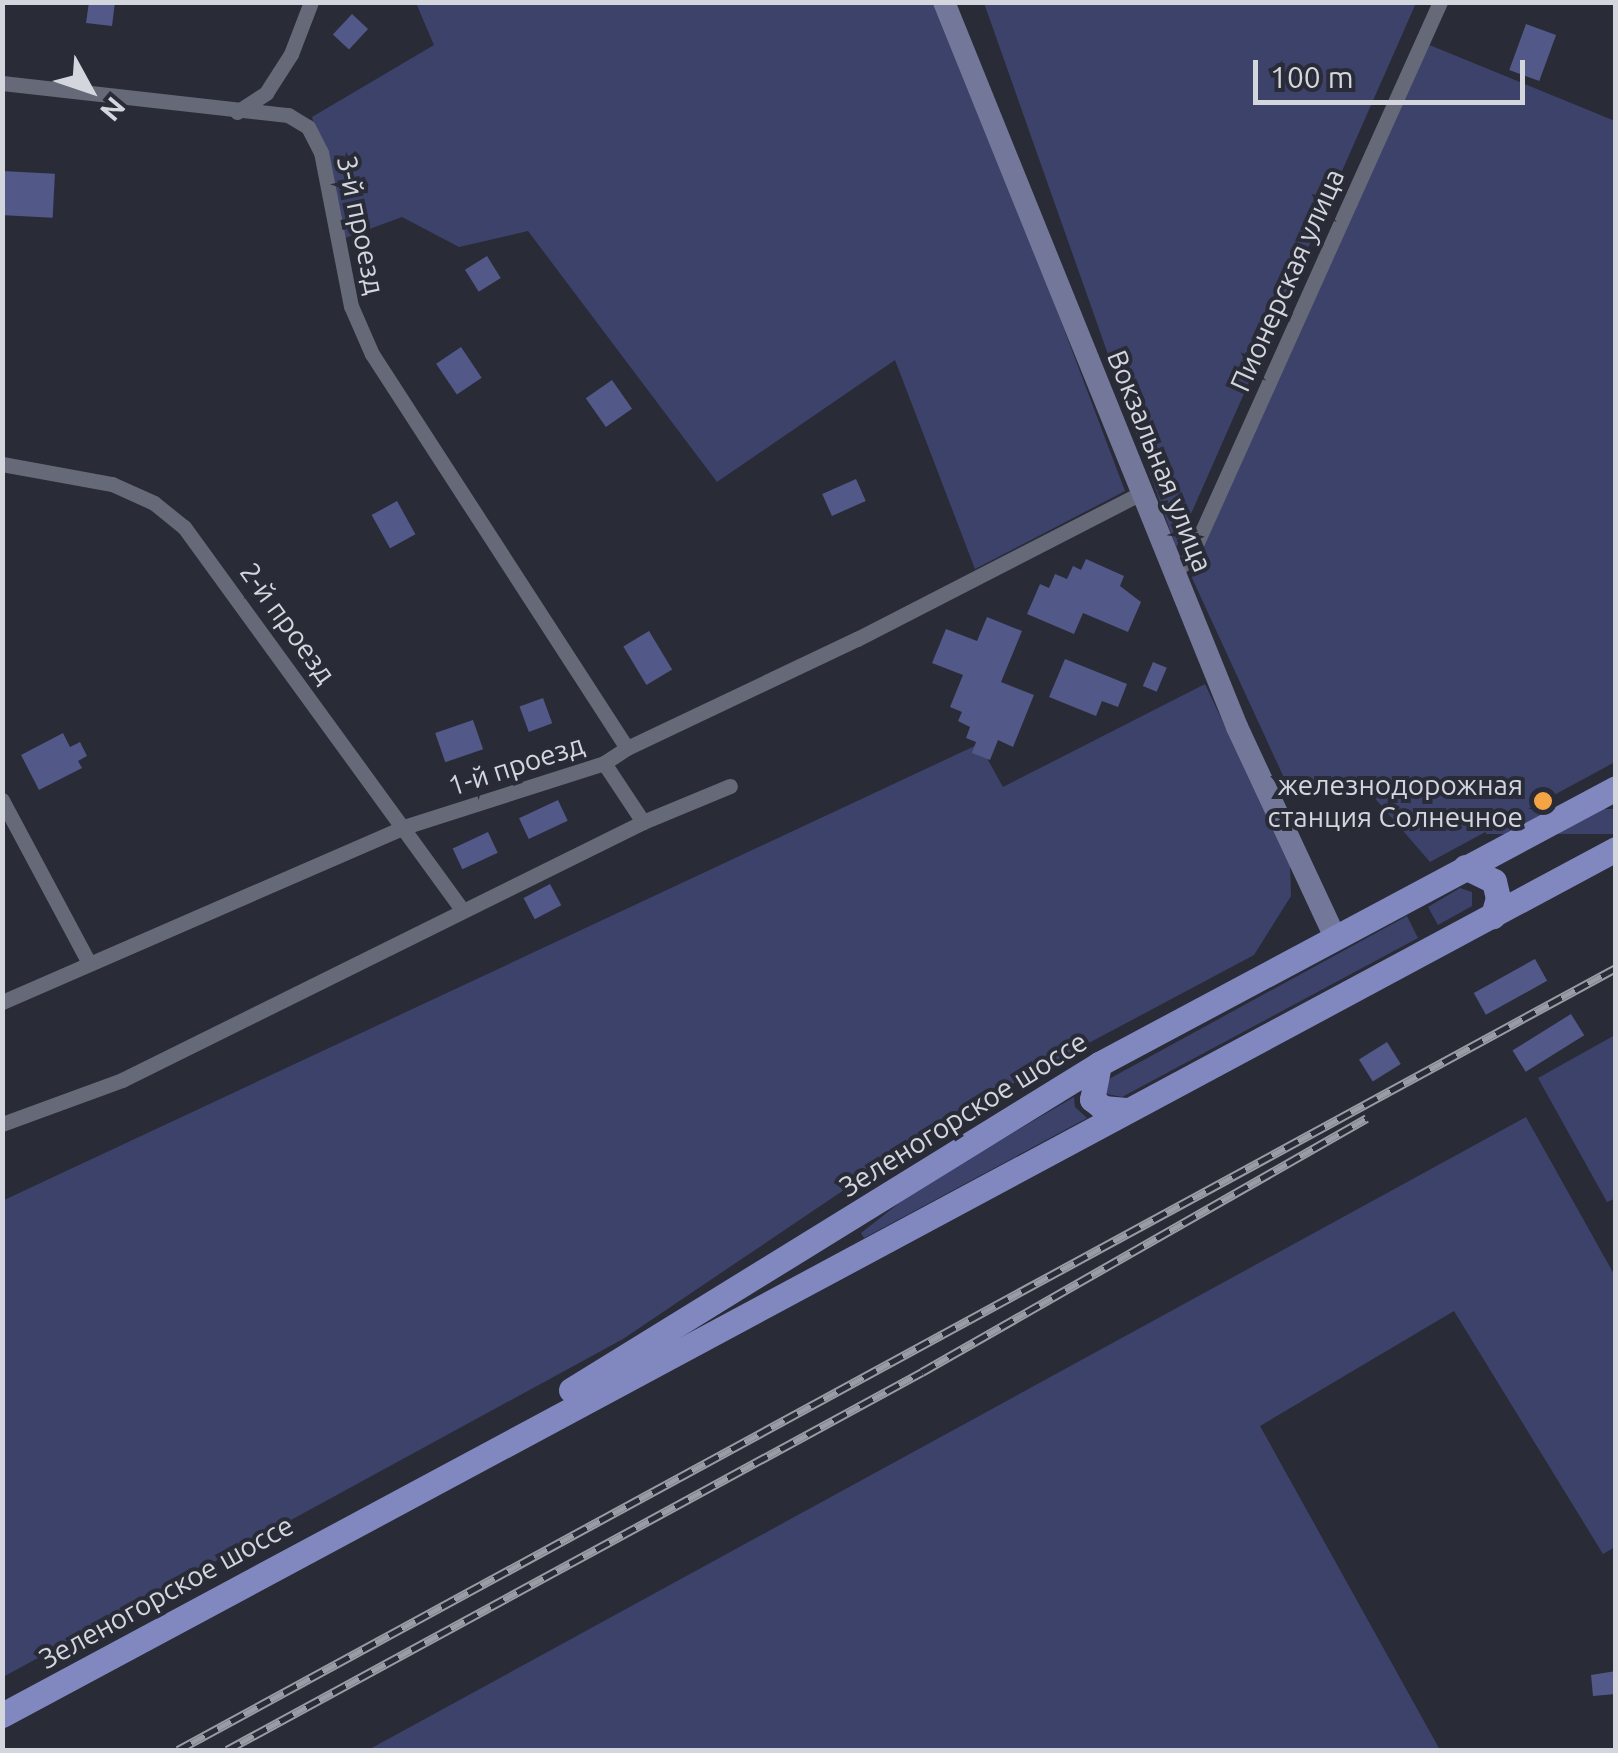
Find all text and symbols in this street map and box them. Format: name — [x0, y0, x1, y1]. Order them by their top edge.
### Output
north arrow — [40, 40, 140, 140]
scale bar — [1258, 40, 1530, 102]
text: 100 m — [1270, 60, 1354, 94]
text: N — [95, 92, 132, 128]
street label: 3-й проезд — [330, 153, 392, 297]
street label: Пионерская улица — [1223, 163, 1351, 397]
street label: Вокзальная улица — [1100, 345, 1220, 577]
street label: 2-й проезд — [233, 556, 343, 690]
street label: 1-й проезд — [444, 727, 588, 803]
place label: железнодорожная станция Солнечное — [1268, 768, 1523, 834]
marker: железнодорожная станция Солнечное — [1532, 790, 1554, 812]
street label: Зеленогорское шоссе — [833, 1024, 1093, 1204]
street label: Зеленогорское шоссе — [33, 1508, 299, 1676]

